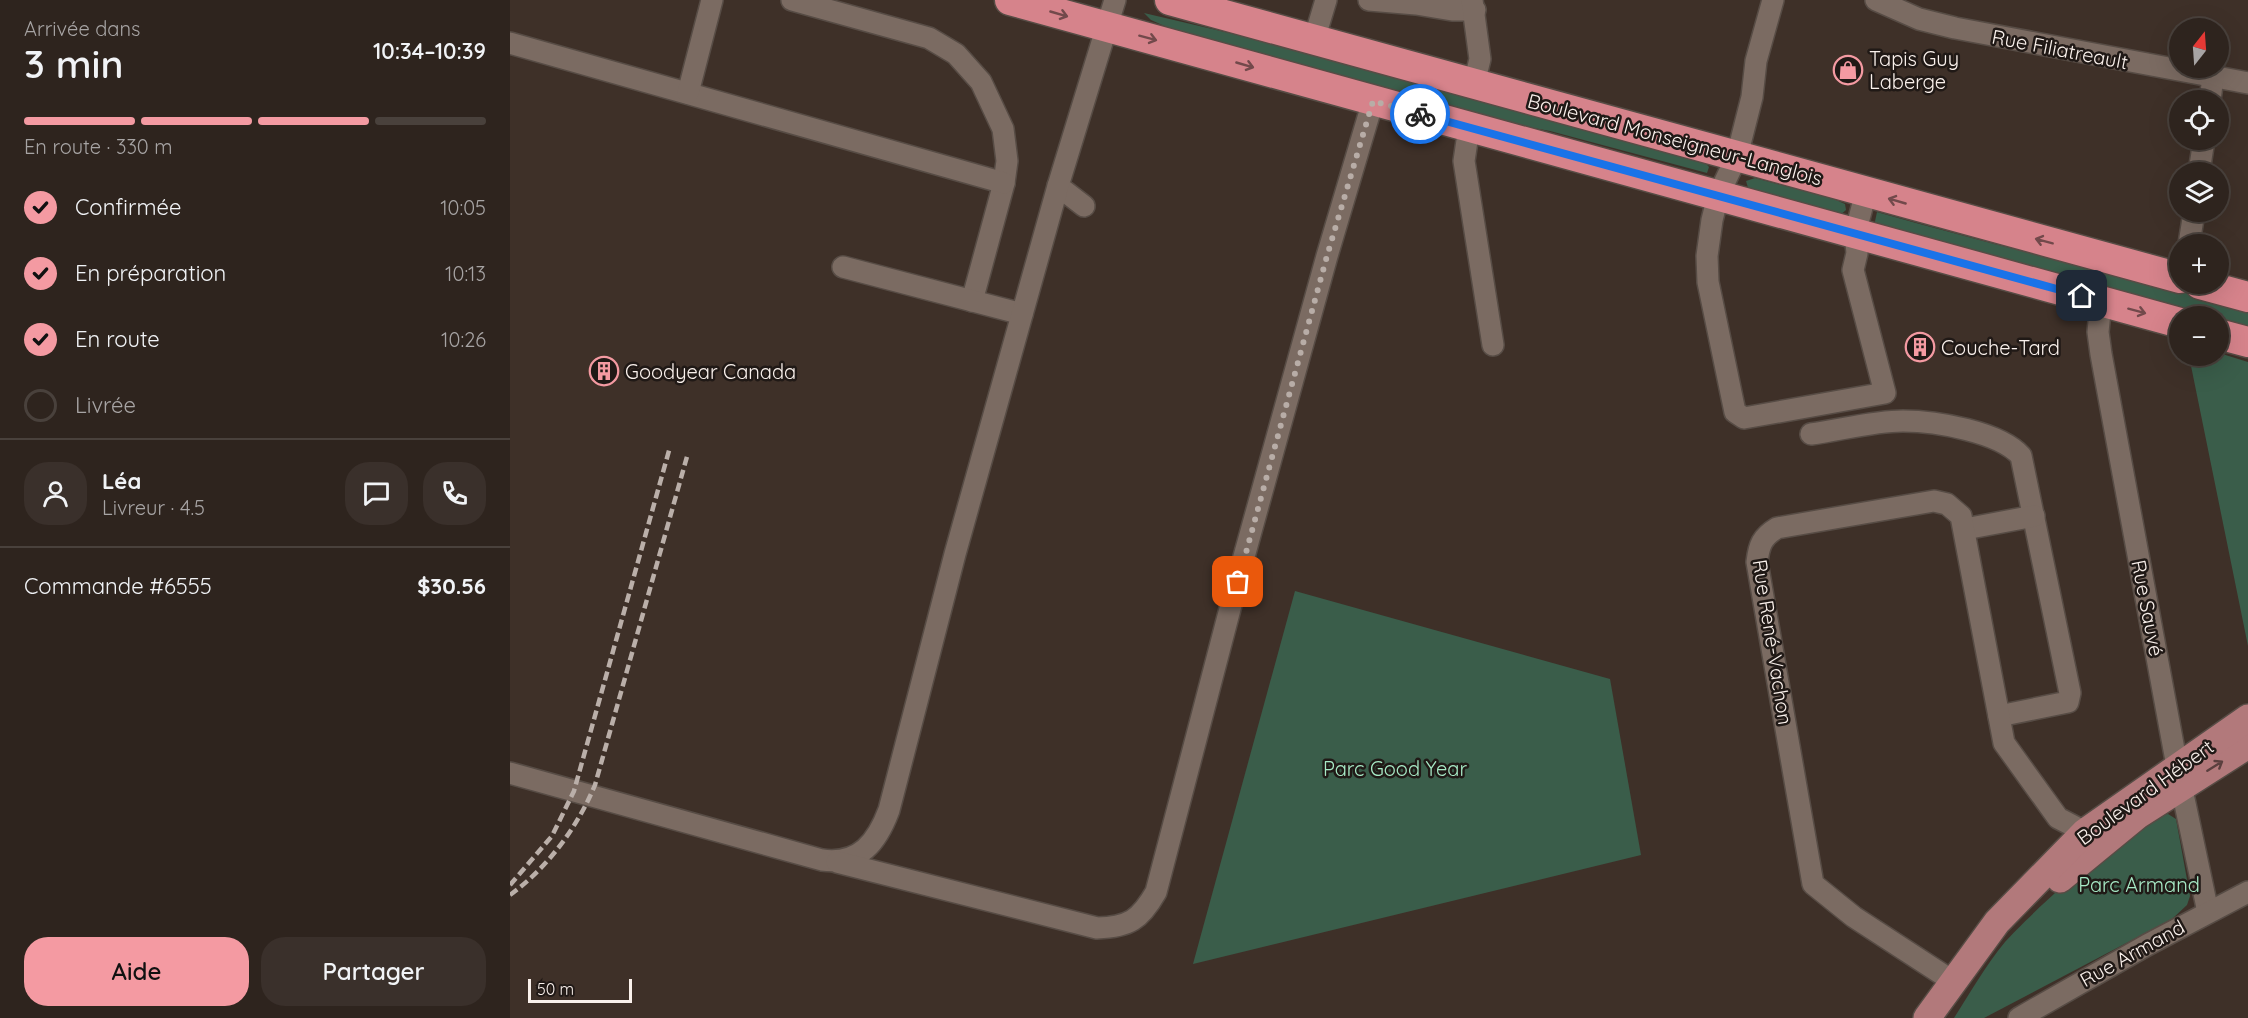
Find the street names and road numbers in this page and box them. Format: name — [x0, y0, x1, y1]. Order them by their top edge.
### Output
street label: Rue Filiatreault — [1990, 24, 2130, 74]
street label: Boulevard Monseigneur-Langlois — [1525, 88, 1825, 190]
street label: Rue René-Vachon — [1748, 558, 1798, 726]
street label: Rue Sauvé — [2126, 558, 2170, 658]
street label: Boulevard Hébert — [2072, 734, 2219, 850]
street label: Rue Armand — [2075, 914, 2189, 992]

